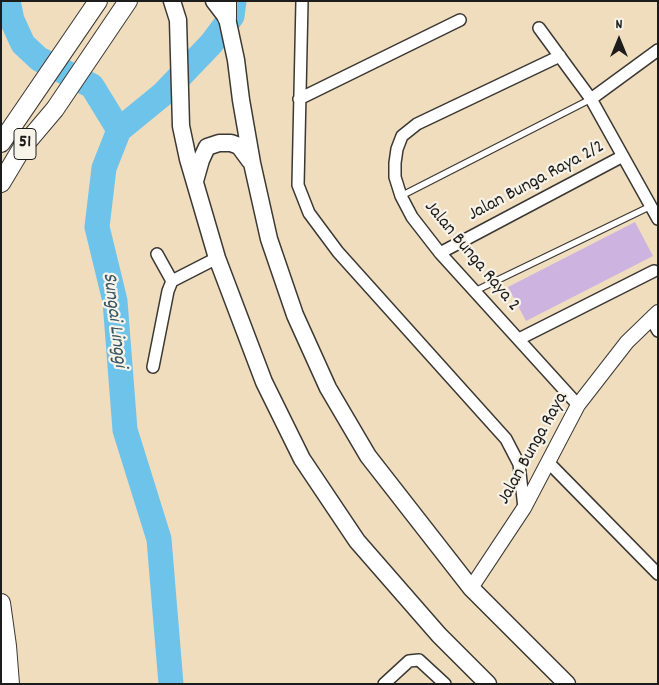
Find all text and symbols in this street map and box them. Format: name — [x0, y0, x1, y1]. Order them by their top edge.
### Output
north arrow — [594, 15, 644, 65]
text: N — [616, 15, 622, 35]
road number: 51 — [14, 128, 36, 160]
street label: Jalan Bunga Raya 2/2 — [465, 136, 609, 228]
street label: Jalan Bunga Raya 2 — [418, 197, 524, 317]
water label: Sungai Linggi — [95, 271, 131, 369]
street label: Jalan Bunga Raya — [494, 389, 574, 509]

